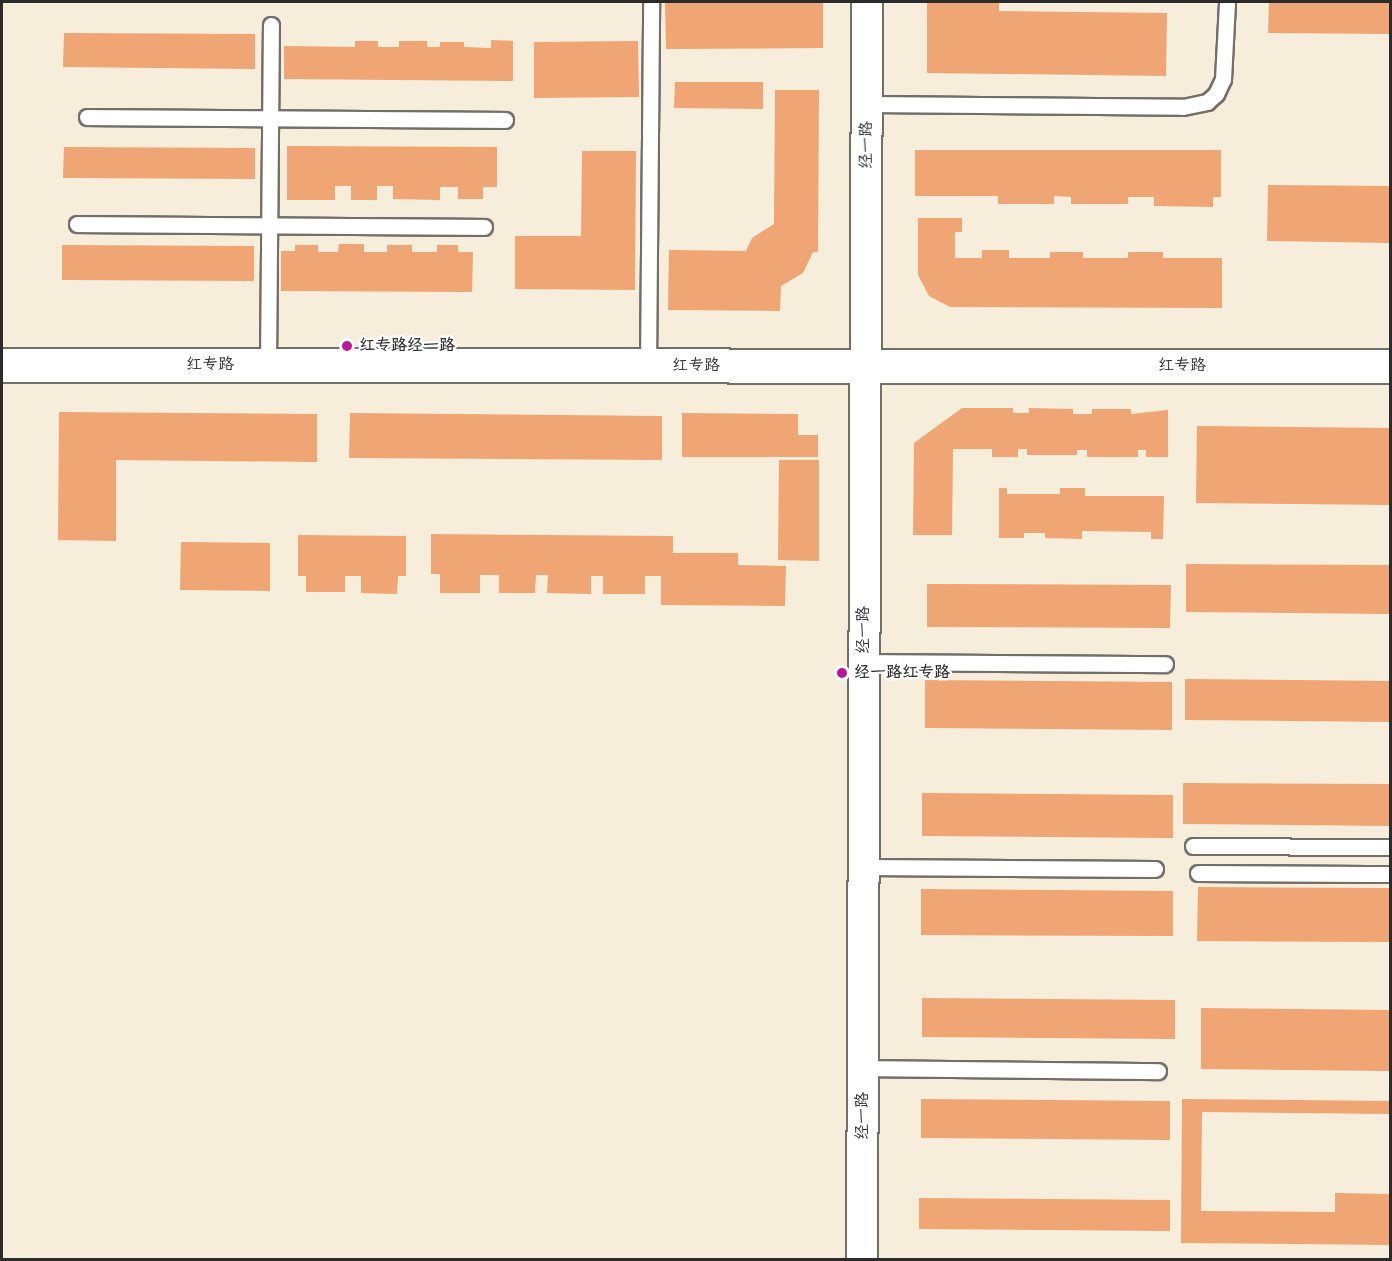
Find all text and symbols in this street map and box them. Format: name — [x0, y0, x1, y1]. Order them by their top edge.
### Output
street label: 经一路 — [857, 121, 877, 169]
place label: 红专路经一路 — [359, 336, 455, 356]
marker: 红专路经一路 — [340, 339, 354, 353]
street label: 红专路 — [186, 355, 234, 375]
street label: 红专路 — [672, 356, 720, 376]
street label: 红专路 — [1158, 356, 1206, 376]
street label: 经一路 — [854, 606, 874, 654]
place label: 经一路红专路 — [854, 663, 950, 683]
marker: 经一路红专路 — [835, 666, 849, 680]
street label: 经一路 — [853, 1092, 873, 1140]

